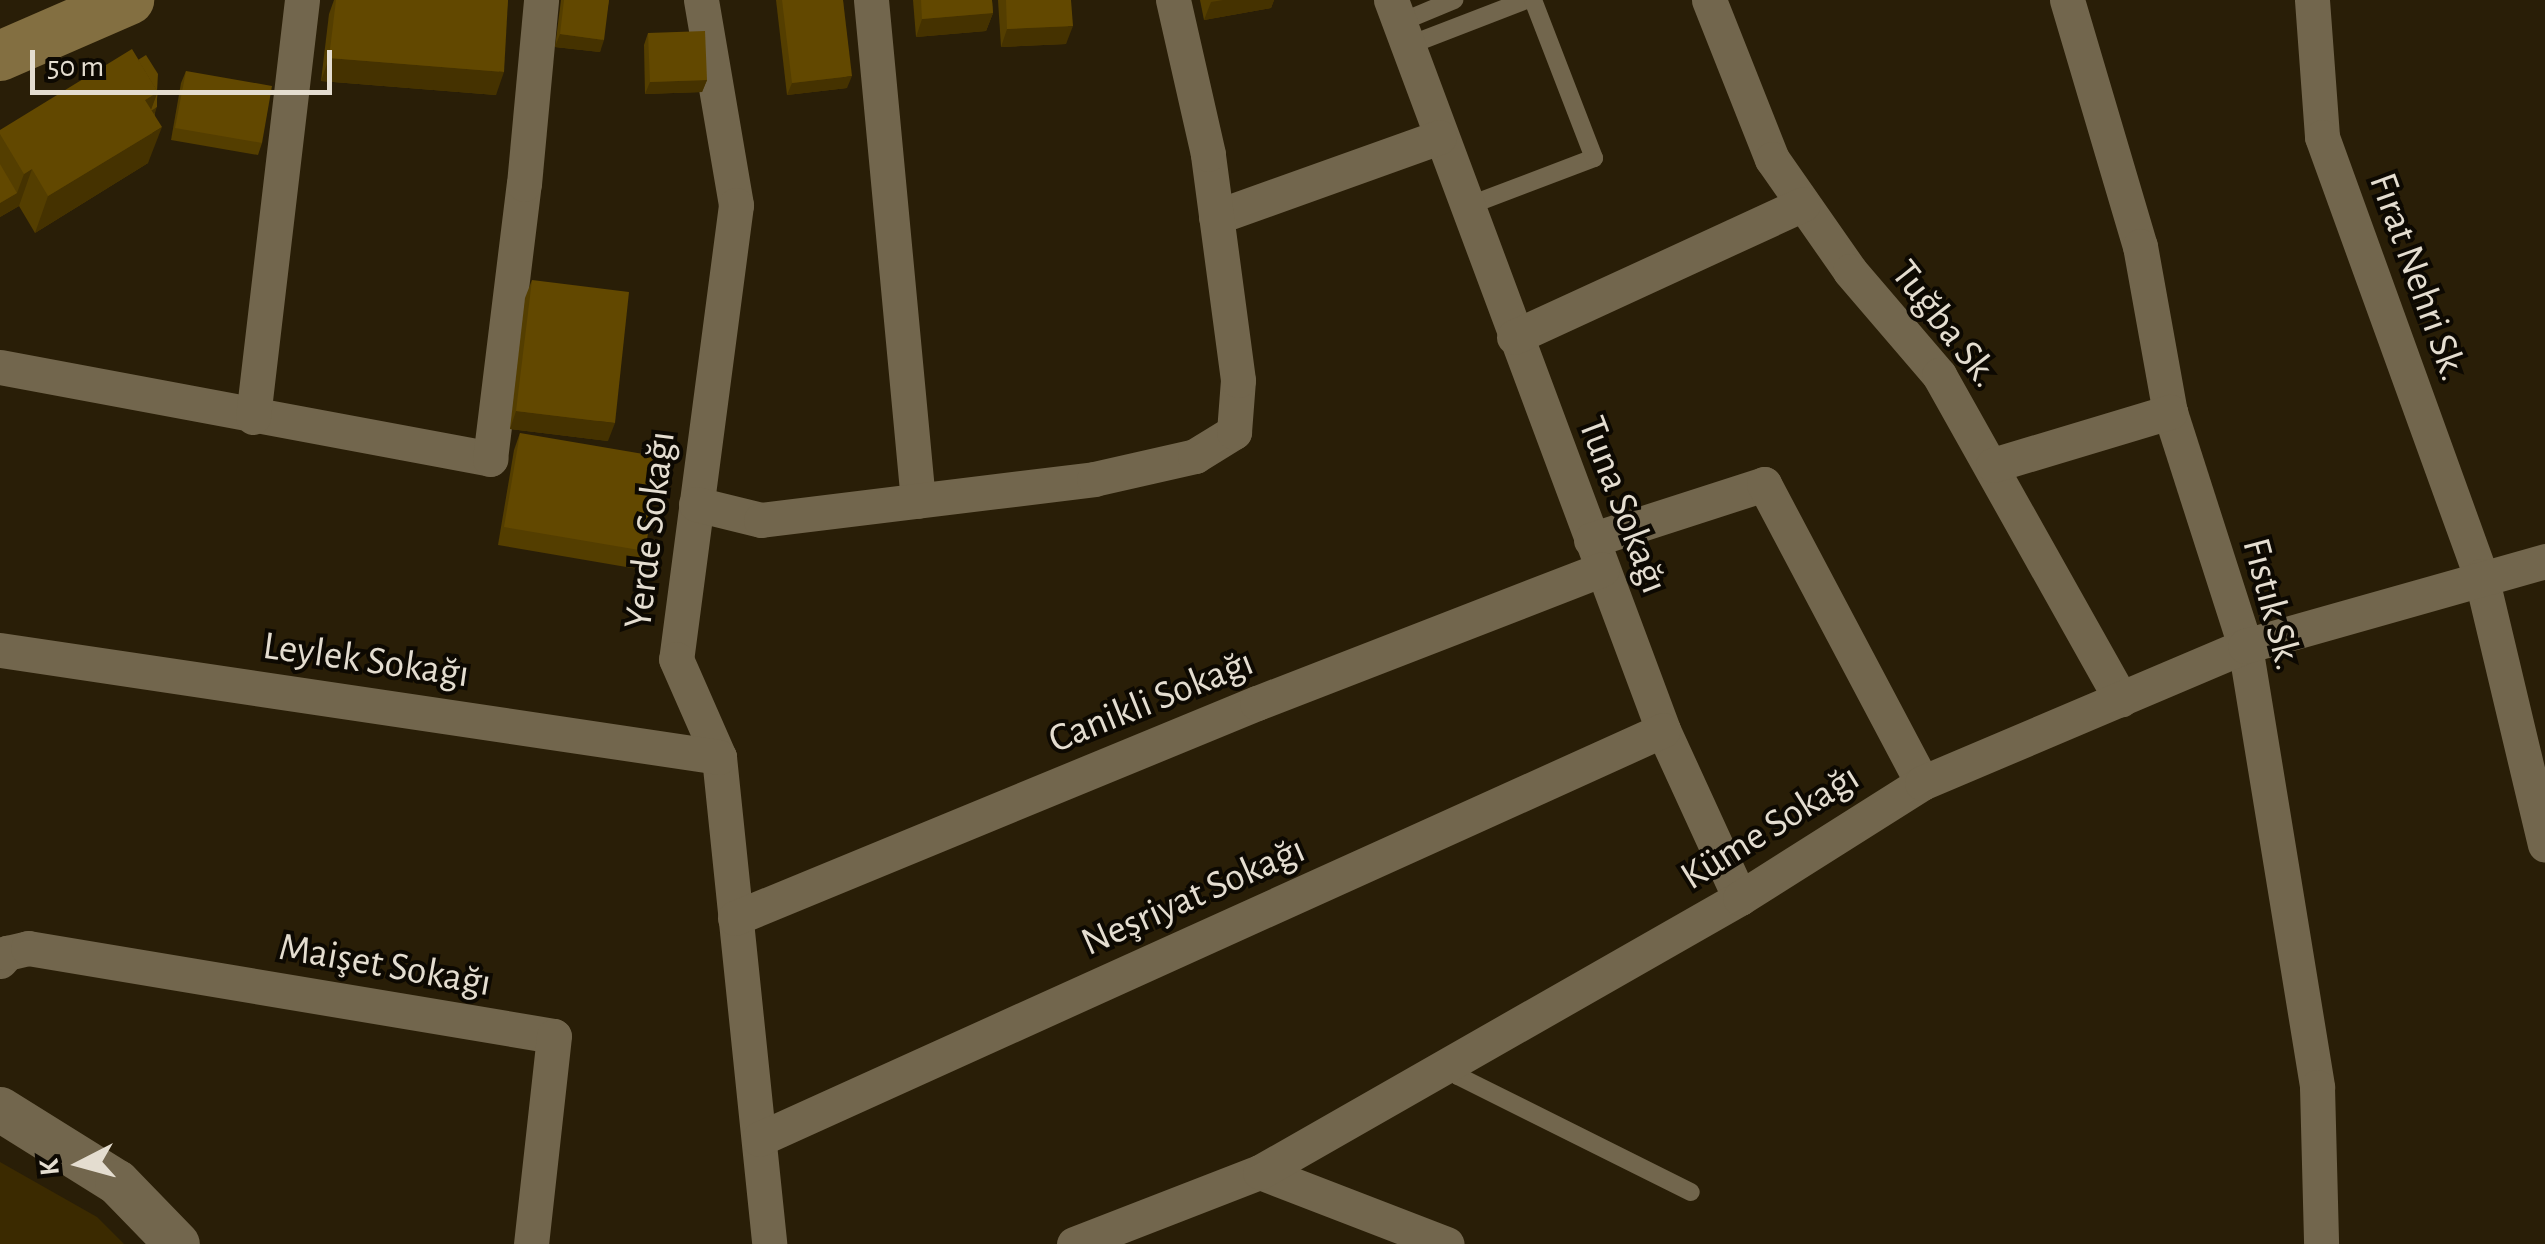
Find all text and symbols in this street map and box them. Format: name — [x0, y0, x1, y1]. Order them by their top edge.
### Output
scale bar — [35, 30, 338, 92]
text: 50 m — [47, 52, 104, 82]
street label: Fırat Nehri Sk. — [2358, 166, 2478, 388]
street label: Tuğba Sk. — [1881, 251, 2009, 397]
street label: Tuna Sokağı — [1567, 410, 1679, 600]
street label: Yerde Sokağı — [614, 429, 686, 631]
street label: Fıstık Sk. — [2231, 533, 2313, 675]
street label: Leylek Sokağı — [260, 622, 472, 698]
street label: Canikli Sokağı — [1042, 638, 1260, 764]
street label: Küme Sokağı — [1672, 753, 1868, 901]
street label: Neşriyat Sokağı — [1074, 825, 1312, 967]
street label: Maişet Sokağı — [275, 923, 495, 1007]
north arrow — [30, 1114, 130, 1214]
text: K — [35, 1158, 65, 1177]

